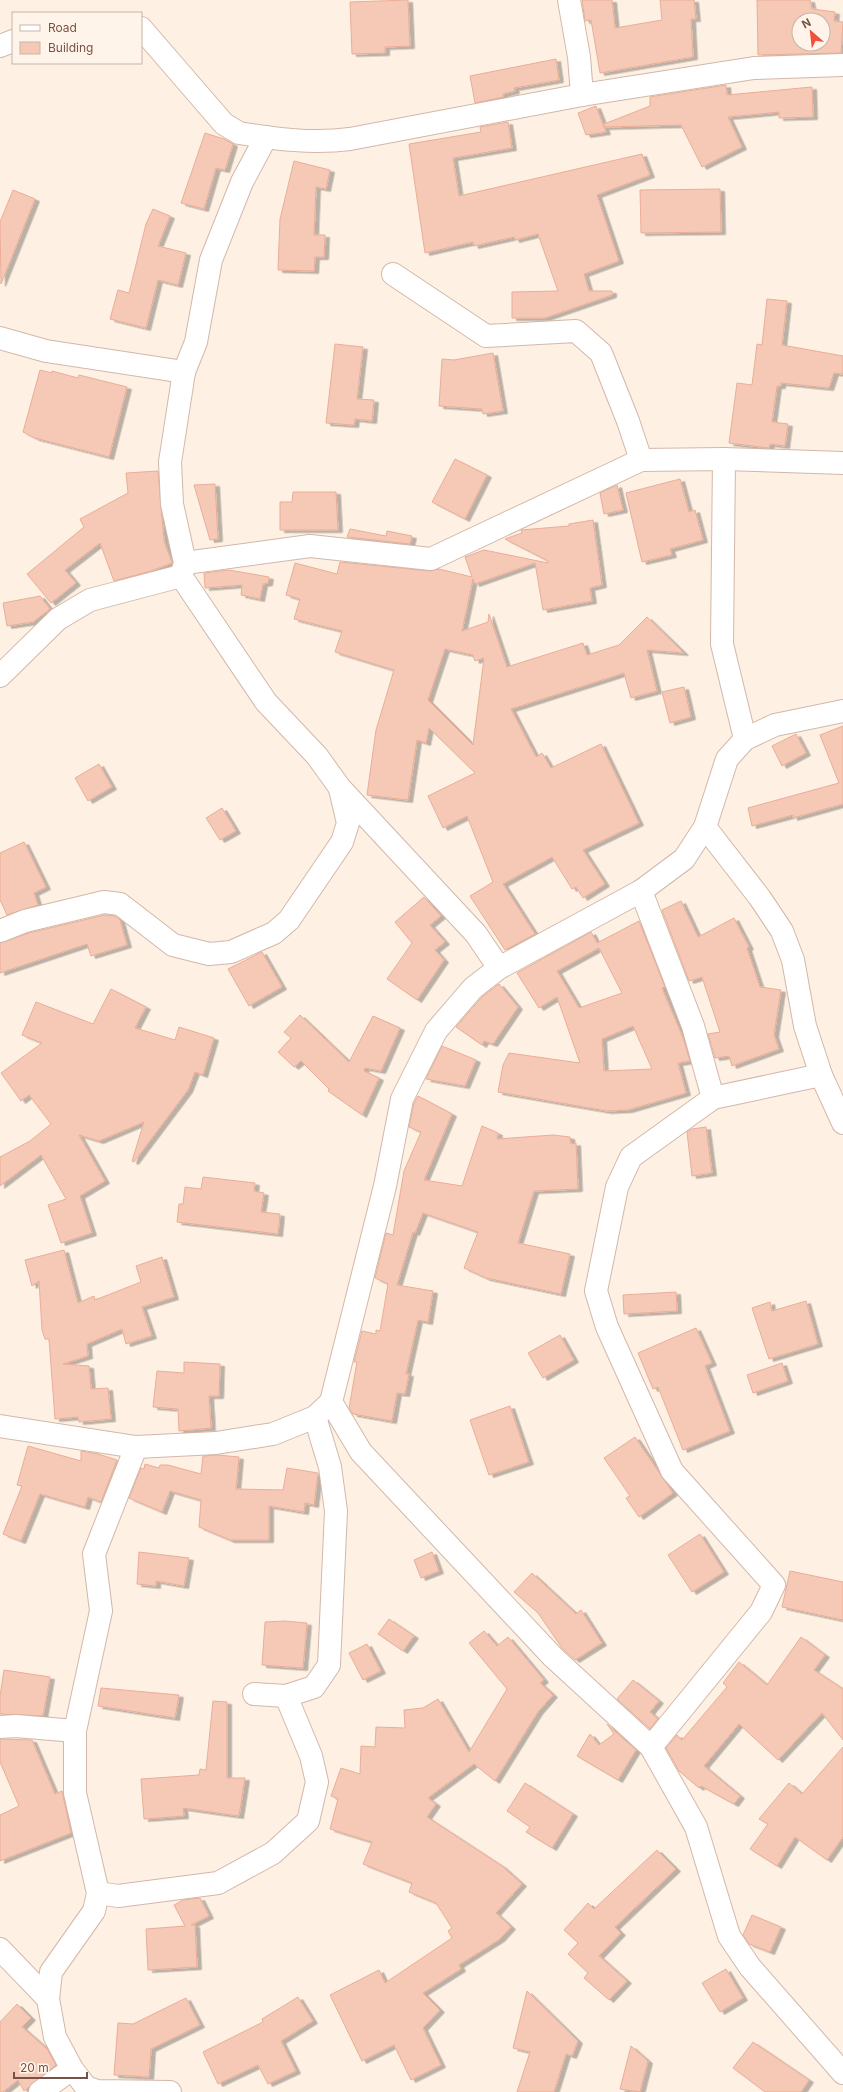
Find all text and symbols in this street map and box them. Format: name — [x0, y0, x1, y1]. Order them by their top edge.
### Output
legend — [12, 12, 142, 64]
north arrow — [791, 12, 831, 52]
text: N — [799, 15, 813, 31]
text: Road — [48, 20, 77, 35]
text: Building — [48, 40, 93, 55]
scale bar — [14, 2054, 87, 2080]
text: 20 m — [20, 2060, 49, 2075]

